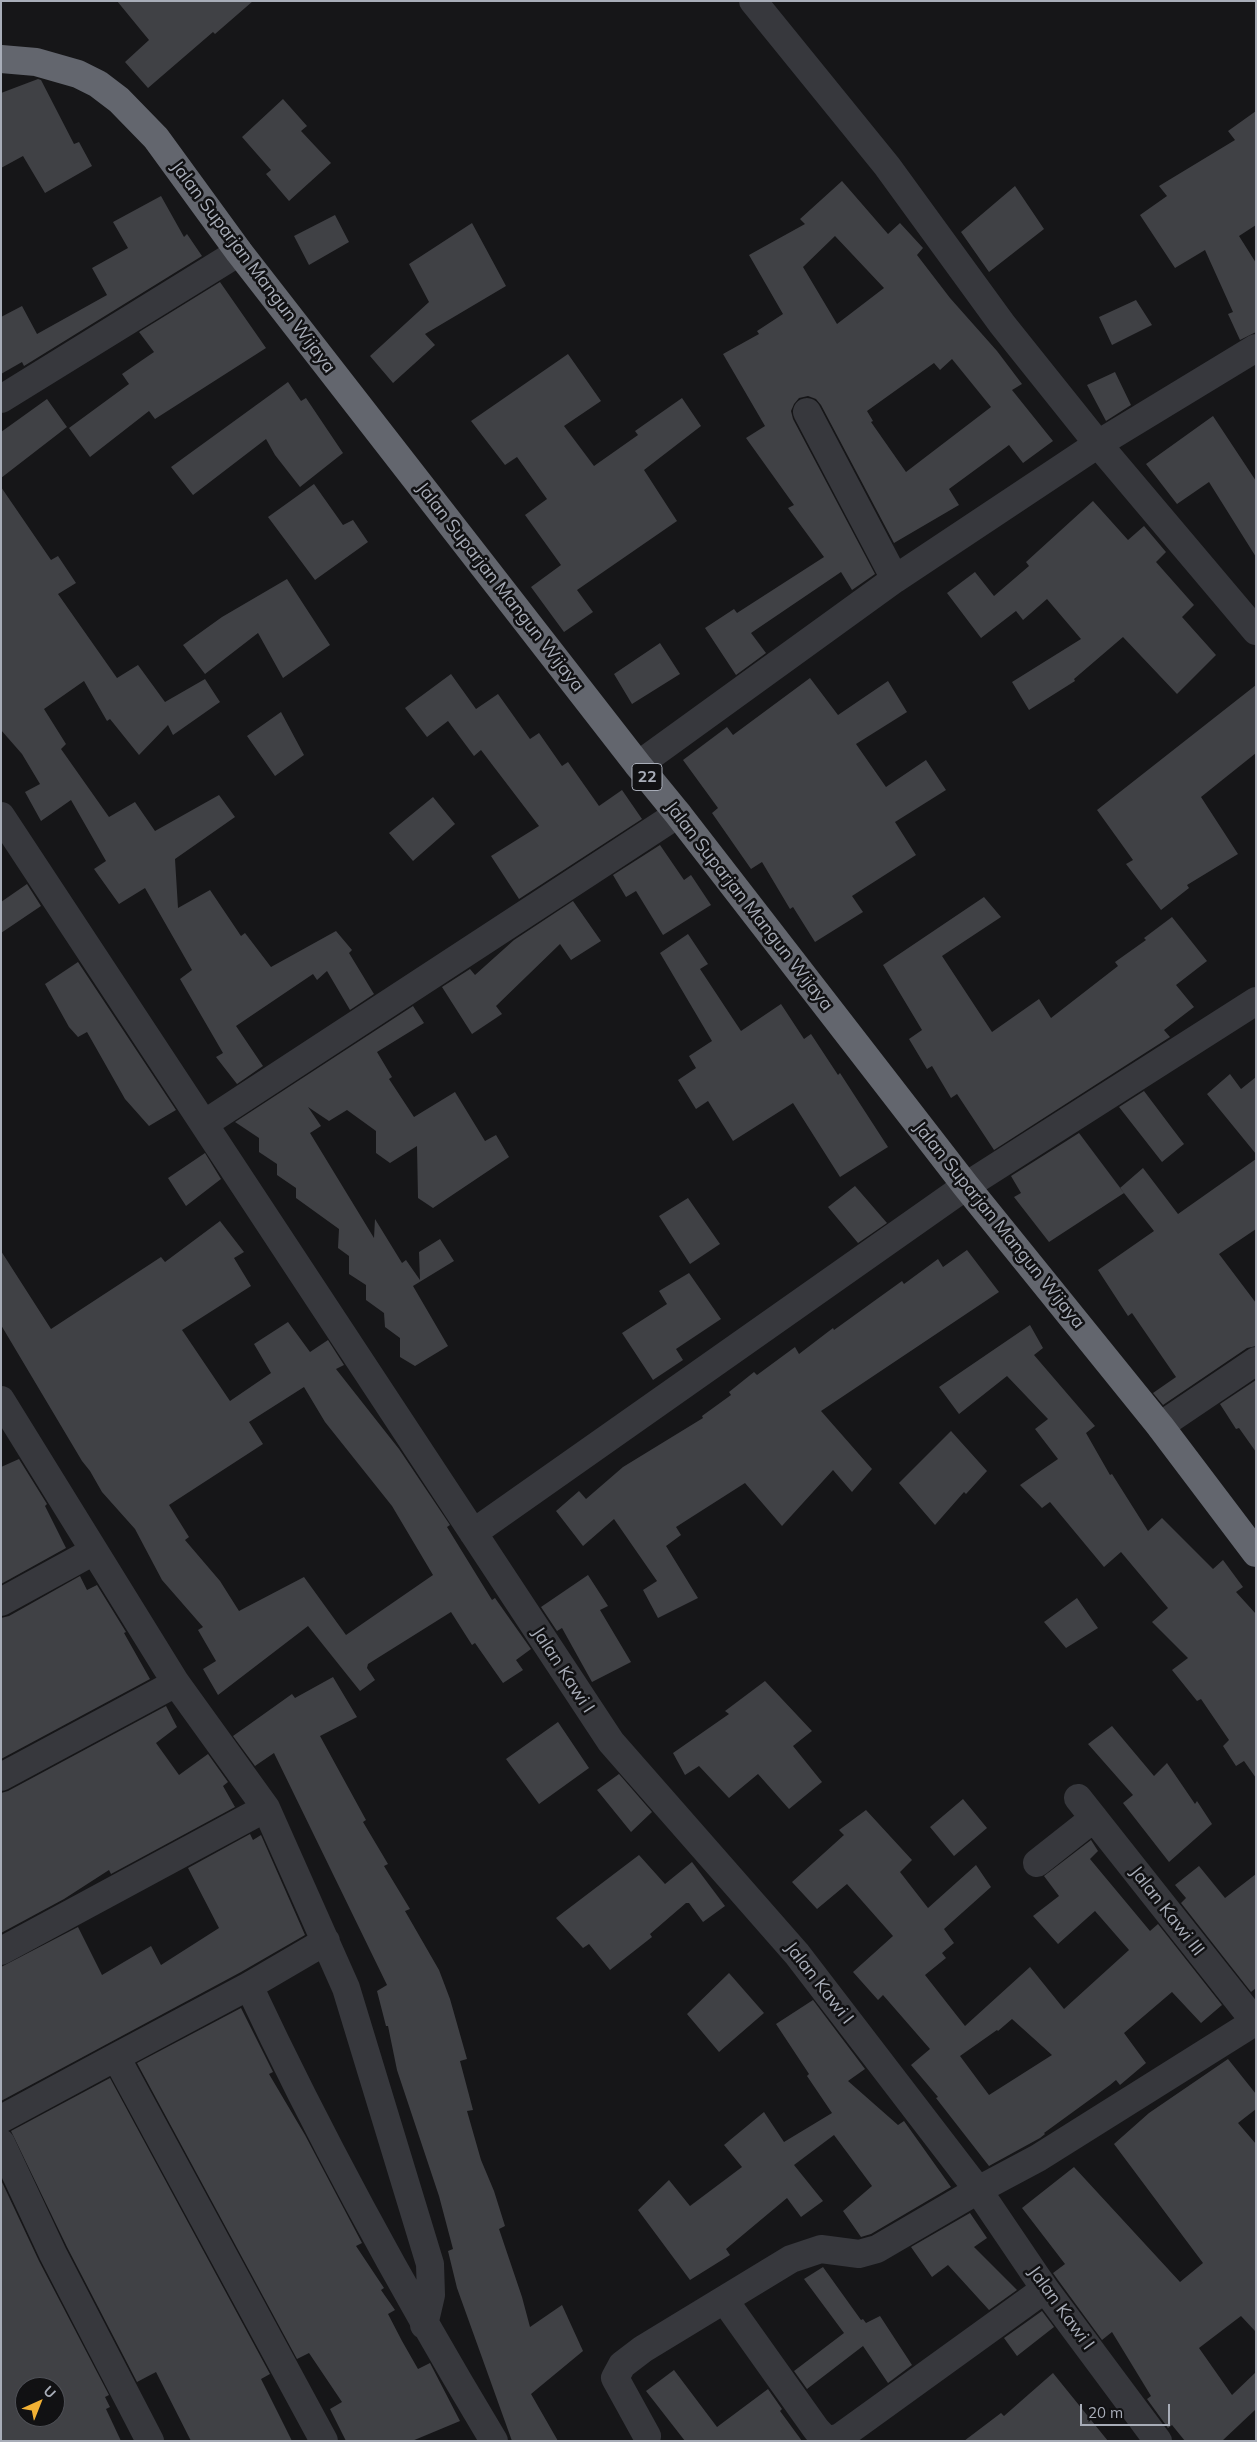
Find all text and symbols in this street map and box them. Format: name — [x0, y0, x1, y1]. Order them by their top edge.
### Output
street label: Jalan Suparjan Mangun Wijaya — [166, 157, 340, 377]
street label: Jalan Suparjan Mangun Wijaya — [411, 478, 589, 696]
road number: 22 — [632, 764, 662, 790]
street label: Jalan Suparjan Mangun Wijaya — [660, 797, 838, 1015]
street label: Jalan Suparjan Mangun Wijaya — [909, 1117, 1089, 1333]
street label: Jalan Kawi I — [527, 1623, 599, 1717]
street label: Jalan Kawi III — [1125, 1862, 1209, 1960]
street label: Jalan Kawi I — [780, 1938, 858, 2028]
street label: Jalan Kawi I — [1023, 2262, 1099, 2354]
north arrow — [15, 2377, 65, 2427]
text: U — [40, 2382, 60, 2402]
scale bar — [1082, 2394, 1172, 2426]
text: 20 m — [1088, 2403, 1123, 2422]

